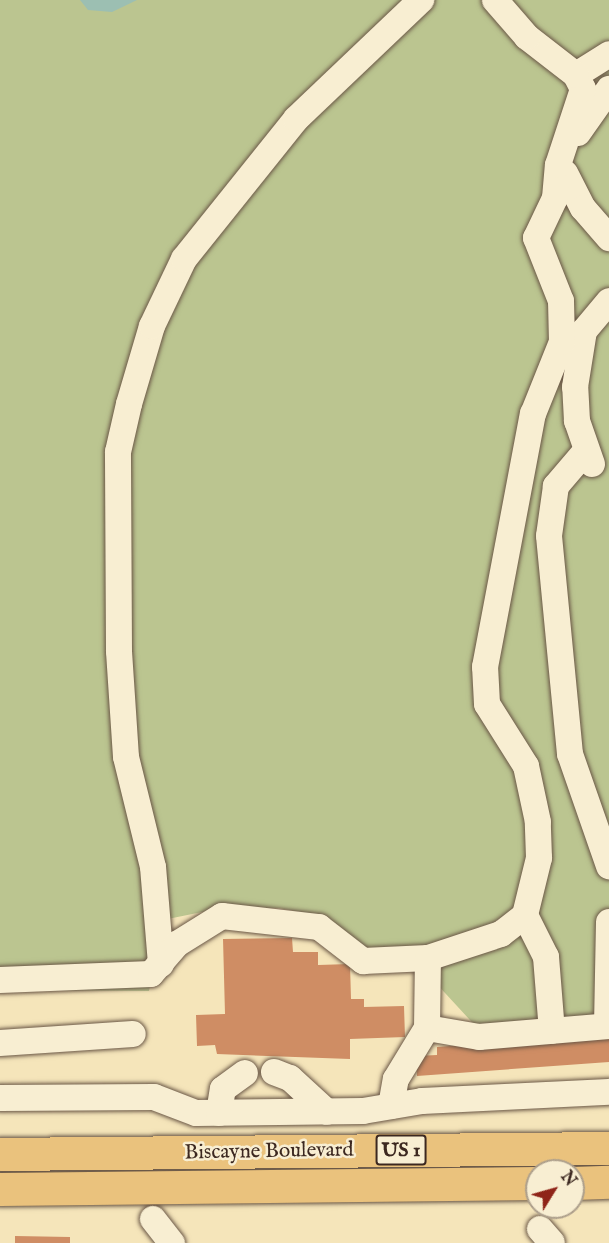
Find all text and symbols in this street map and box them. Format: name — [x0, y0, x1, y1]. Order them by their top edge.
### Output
road number: US 1 — [376, 1133, 426, 1167]
street label: Biscayne Boulevard — [184, 1138, 354, 1166]
north arrow — [525, 1159, 585, 1219]
text: N — [556, 1168, 580, 1191]

